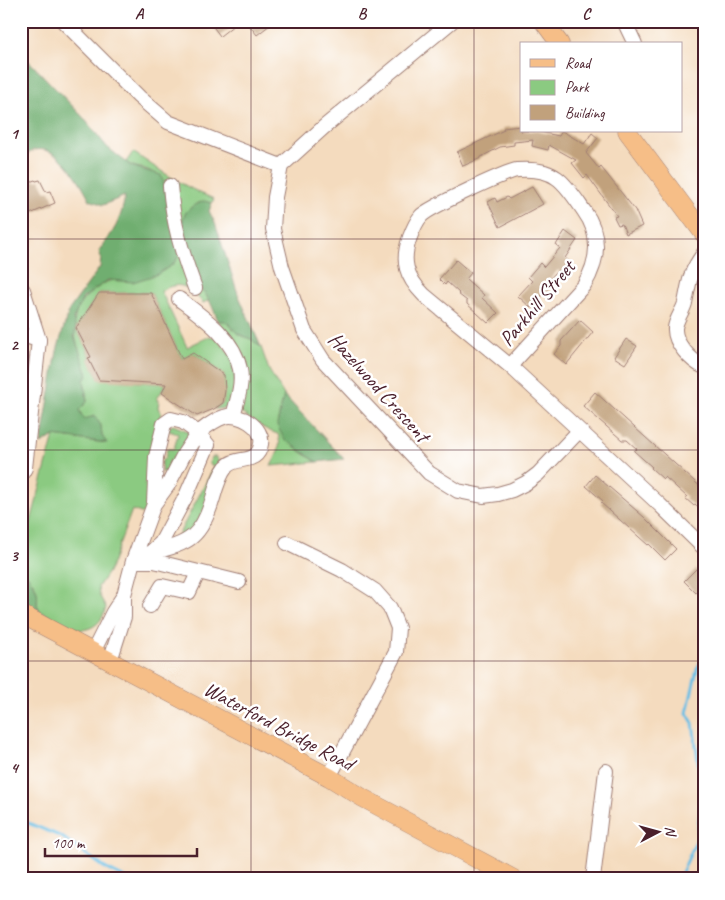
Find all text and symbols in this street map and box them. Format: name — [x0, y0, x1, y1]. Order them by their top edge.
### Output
text: A — [135, 4, 145, 24]
text: B — [358, 4, 368, 24]
text: C — [582, 4, 592, 24]
legend — [520, 42, 682, 132]
text: Road — [565, 54, 592, 73]
text: Park — [565, 78, 590, 97]
text: Building — [565, 104, 605, 123]
text: 1 — [10, 124, 19, 144]
street label: Parkhill Street — [494, 253, 582, 351]
street label: Hazelwood Crescent — [323, 327, 437, 450]
text: 2 — [10, 335, 19, 355]
text: 3 — [10, 546, 19, 566]
street label: Waterford Bridge Road — [200, 676, 361, 778]
text: 4 — [10, 758, 19, 778]
north arrow — [632, 808, 682, 858]
scale bar — [45, 825, 198, 857]
text: N — [662, 825, 680, 838]
text: 100 m — [52, 834, 86, 853]

